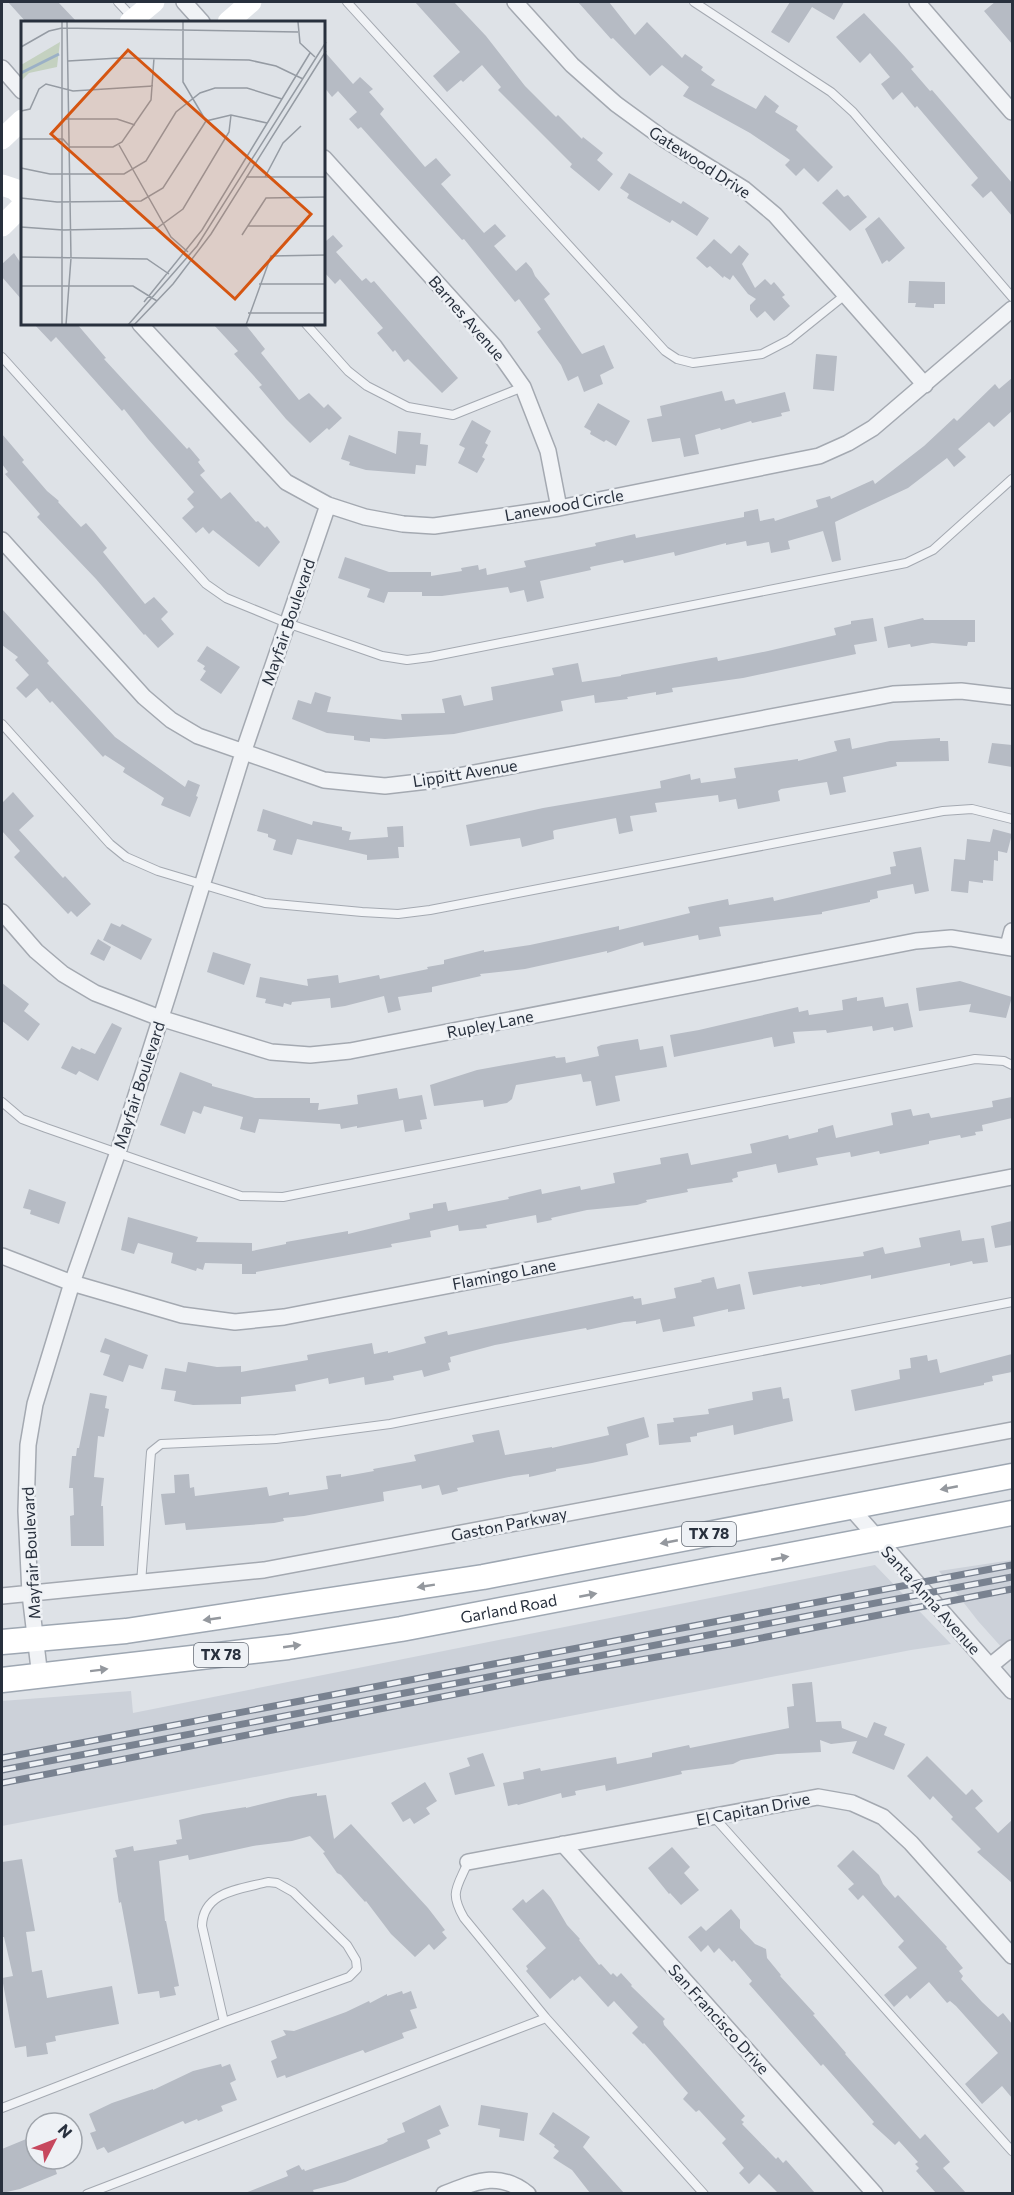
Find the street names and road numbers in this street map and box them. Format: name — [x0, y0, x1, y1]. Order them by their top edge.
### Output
street label: Gatewood Drive — [646, 122, 755, 202]
street label: Barnes Avenue — [425, 271, 509, 364]
street label: Lanewood Circle — [503, 485, 625, 524]
street label: Mayfair Boulevard — [257, 556, 318, 688]
street label: Lippitt Avenue — [411, 755, 519, 790]
street label: Rupley Lane — [445, 1006, 535, 1041]
street label: Mayfair Boulevard — [109, 1019, 168, 1151]
street label: Flamingo Lane — [450, 1254, 557, 1293]
street label: Mayfair Boulevard — [18, 1486, 43, 1620]
street label: Gaston Parkway — [449, 1503, 569, 1544]
road number: TX 78 — [682, 1522, 736, 1546]
street label: Santa Anna Avenue — [878, 1542, 985, 1658]
street label: Garland Road — [459, 1590, 559, 1627]
road number: TX 78 — [194, 1643, 248, 1667]
street label: El Capitan Drive — [694, 1788, 811, 1829]
street label: San Francisco Drive — [665, 1960, 774, 2077]

